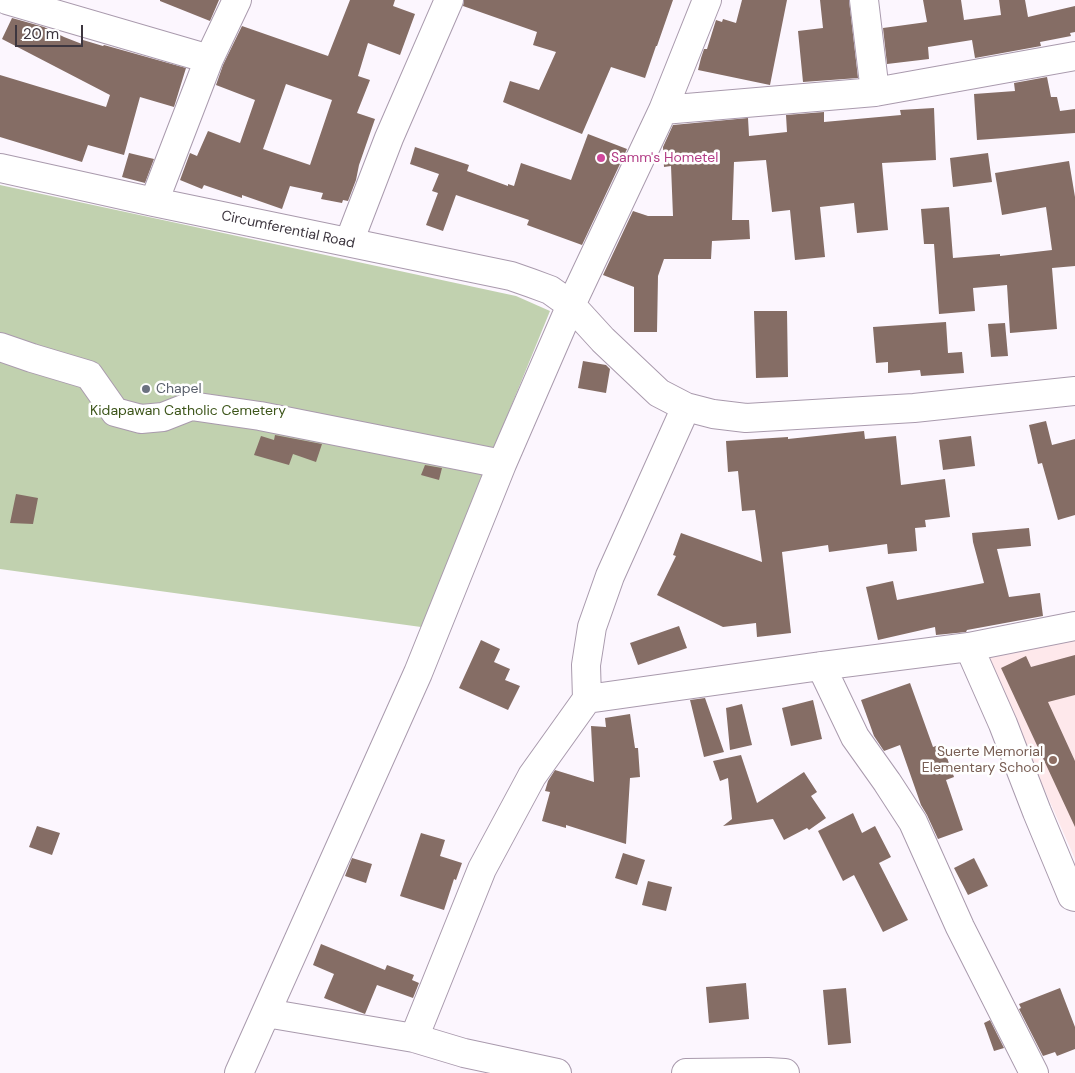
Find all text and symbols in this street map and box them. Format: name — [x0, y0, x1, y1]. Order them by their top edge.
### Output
scale bar — [18, 15, 85, 47]
text: 20 m — [23, 24, 59, 44]
place label: Samm's Hometel — [611, 150, 718, 166]
marker: Samm's Hometel — [595, 152, 607, 164]
street label: Circumferential Road — [220, 208, 356, 252]
place label: Chapel — [156, 381, 202, 397]
marker: Chapel — [140, 383, 152, 395]
park label: Kidapawan Catholic Cemetery — [90, 403, 286, 419]
place label: Suerte Memorial Elementary School — [922, 744, 1043, 776]
marker: Suerte Memorial Elementary School — [1047, 754, 1059, 766]

